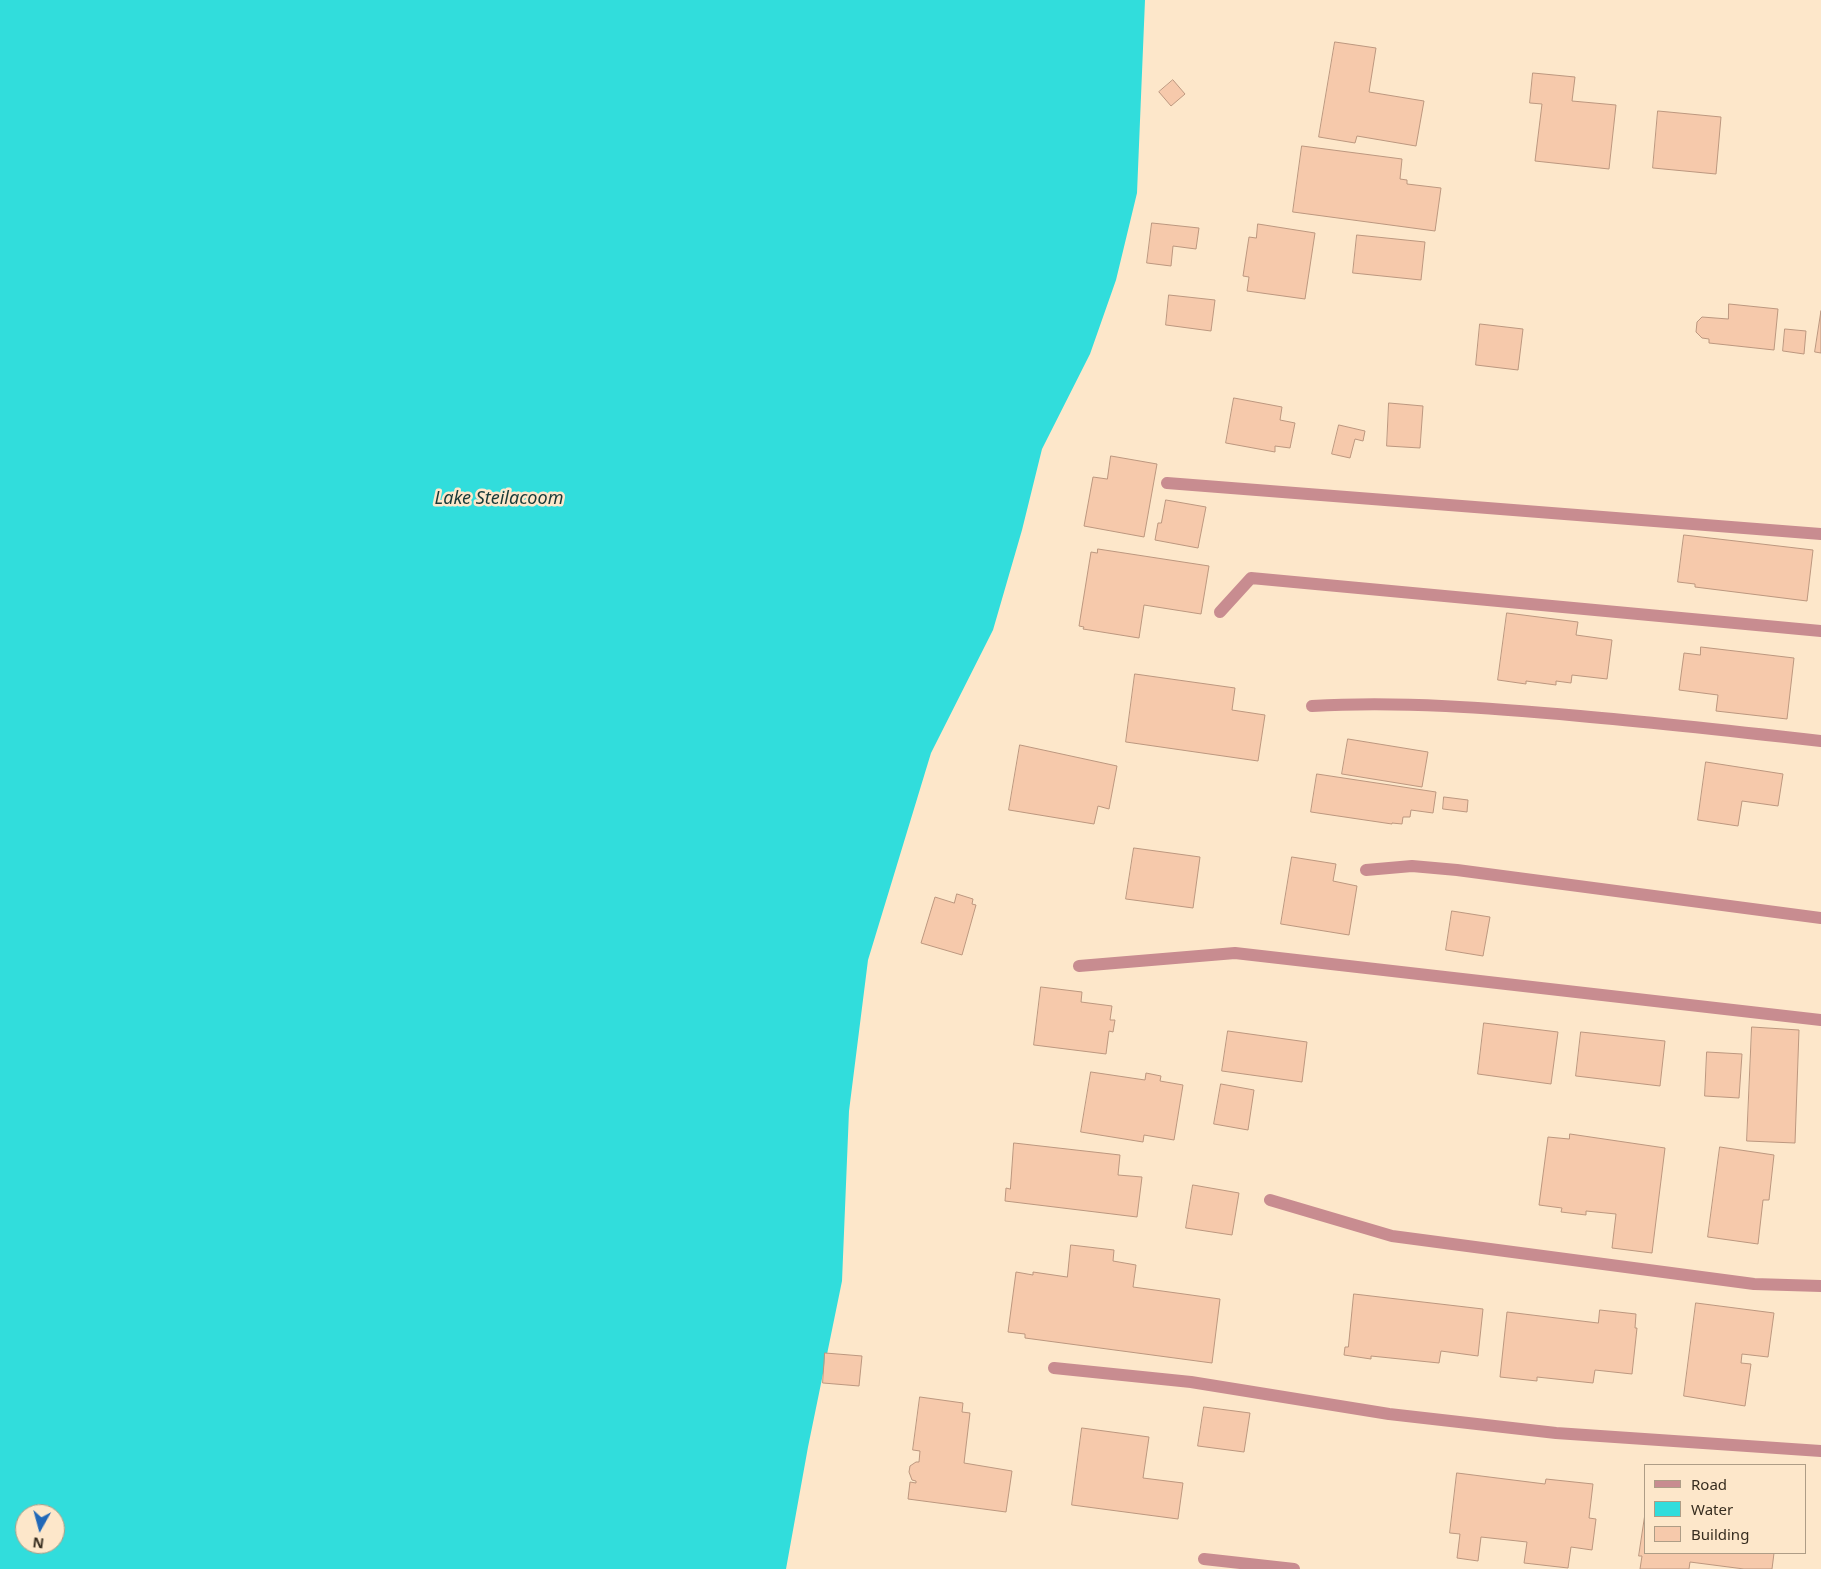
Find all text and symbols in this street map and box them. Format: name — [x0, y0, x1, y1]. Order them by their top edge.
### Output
water label: Lake Steilacoom — [435, 488, 563, 510]
legend — [1644, 1464, 1806, 1554]
text: Road — [1691, 1474, 1727, 1494]
text: Water — [1691, 1499, 1733, 1519]
north arrow — [15, 1504, 65, 1554]
text: Building — [1691, 1524, 1749, 1544]
text: N — [31, 1533, 45, 1554]

